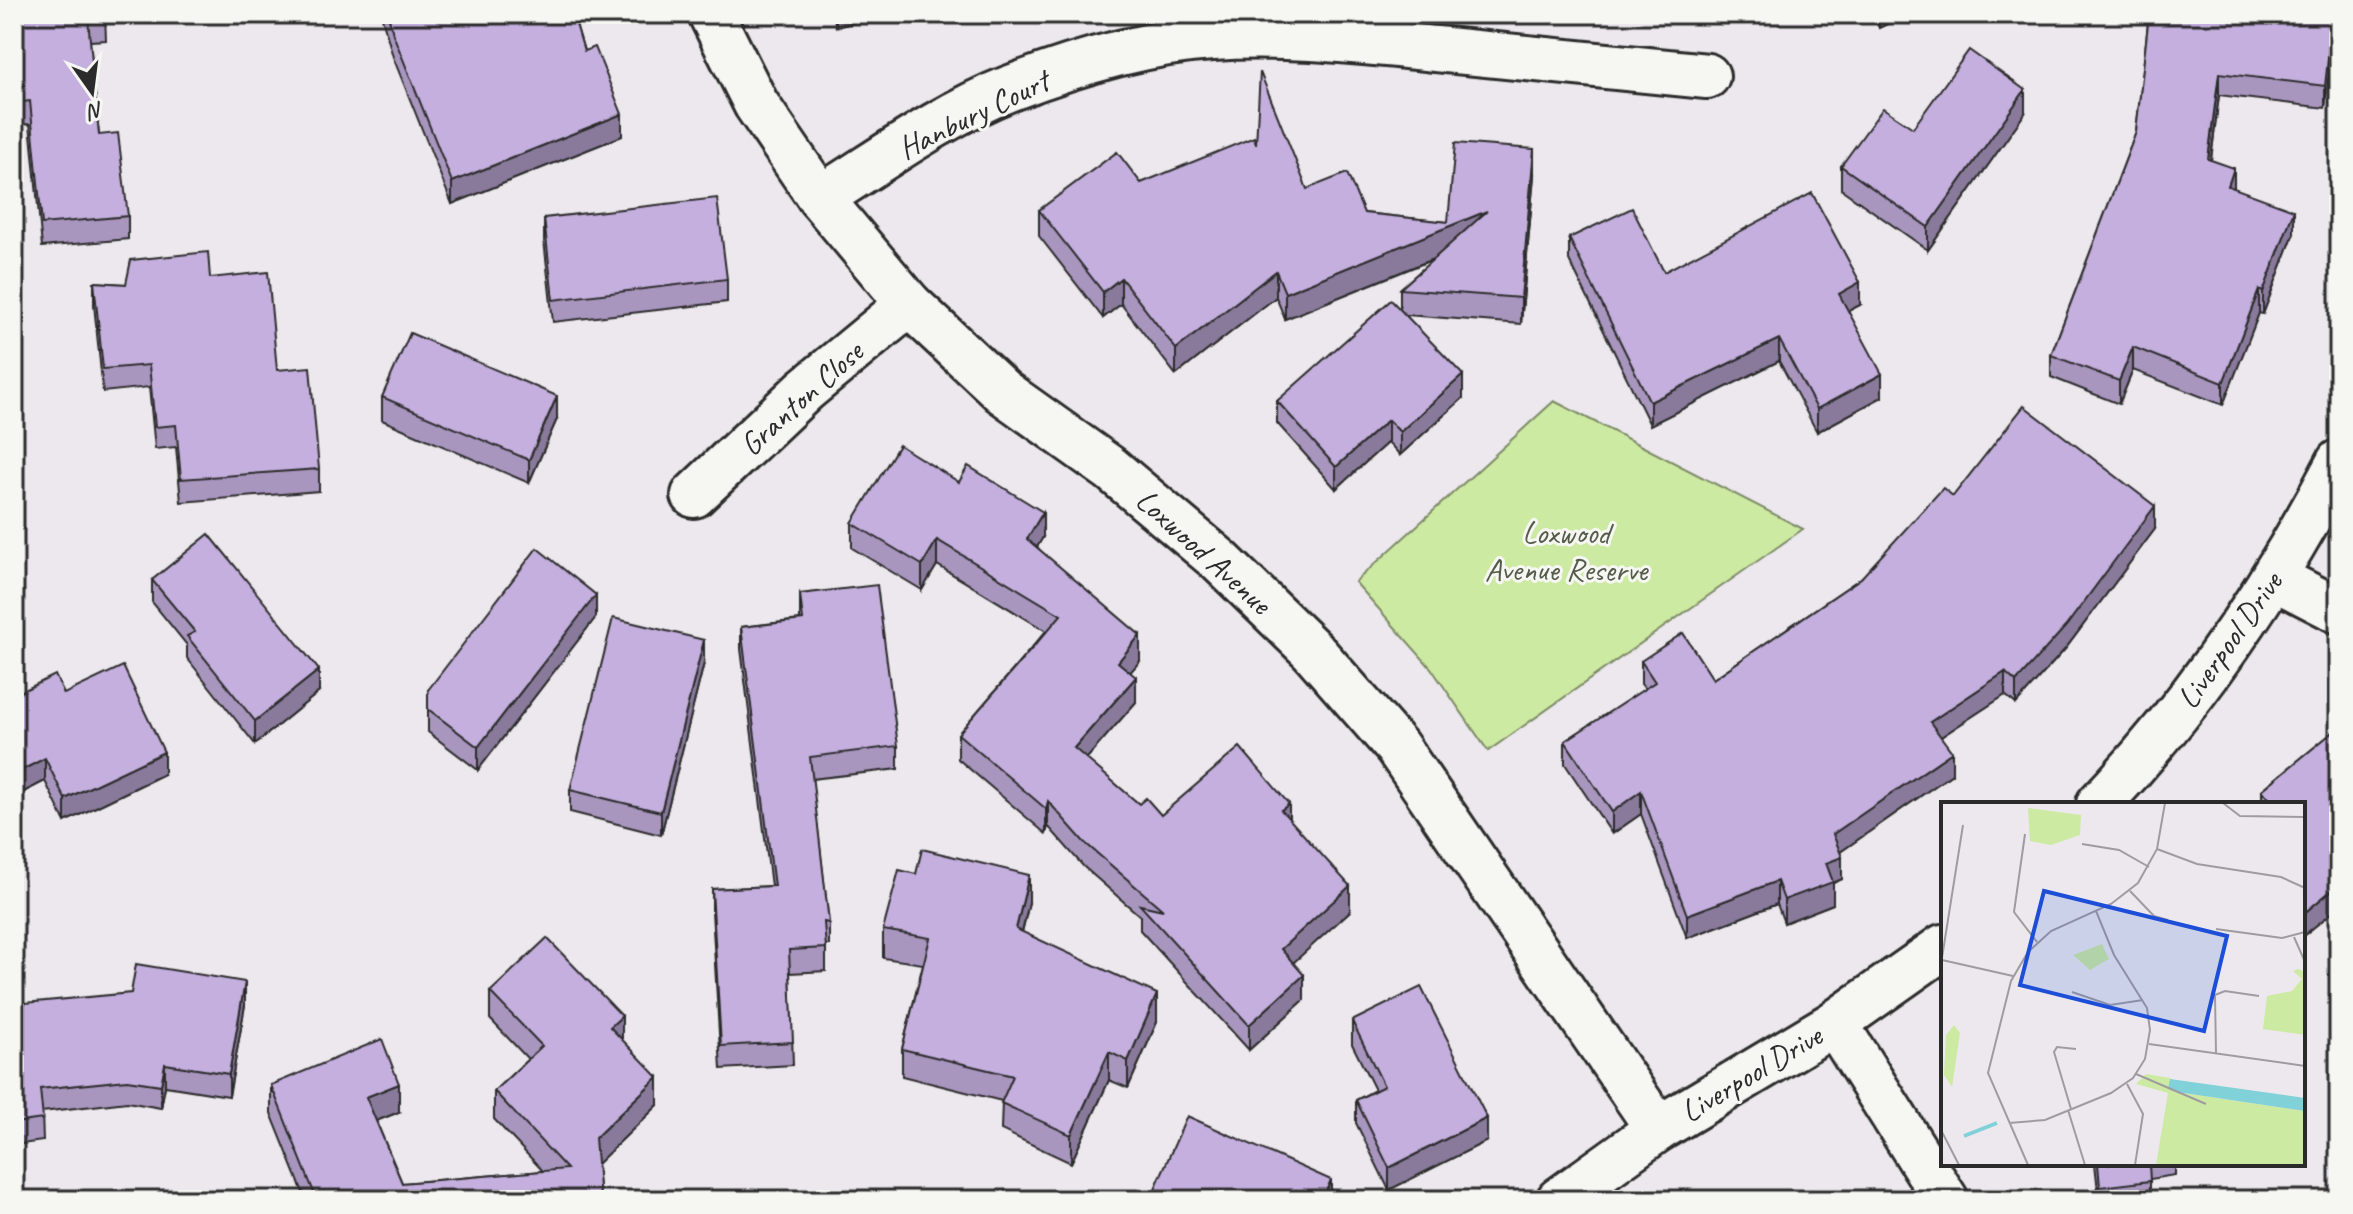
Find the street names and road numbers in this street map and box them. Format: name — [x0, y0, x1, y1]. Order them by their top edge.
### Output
street label: Hanbury Court — [891, 58, 1059, 169]
street label: Granton Close — [731, 330, 874, 465]
street label: Loxwood Avenue — [1127, 480, 1282, 625]
street label: Liverpool Drive — [2167, 562, 2293, 717]
street label: Liverpool Drive — [1673, 1014, 1832, 1132]

